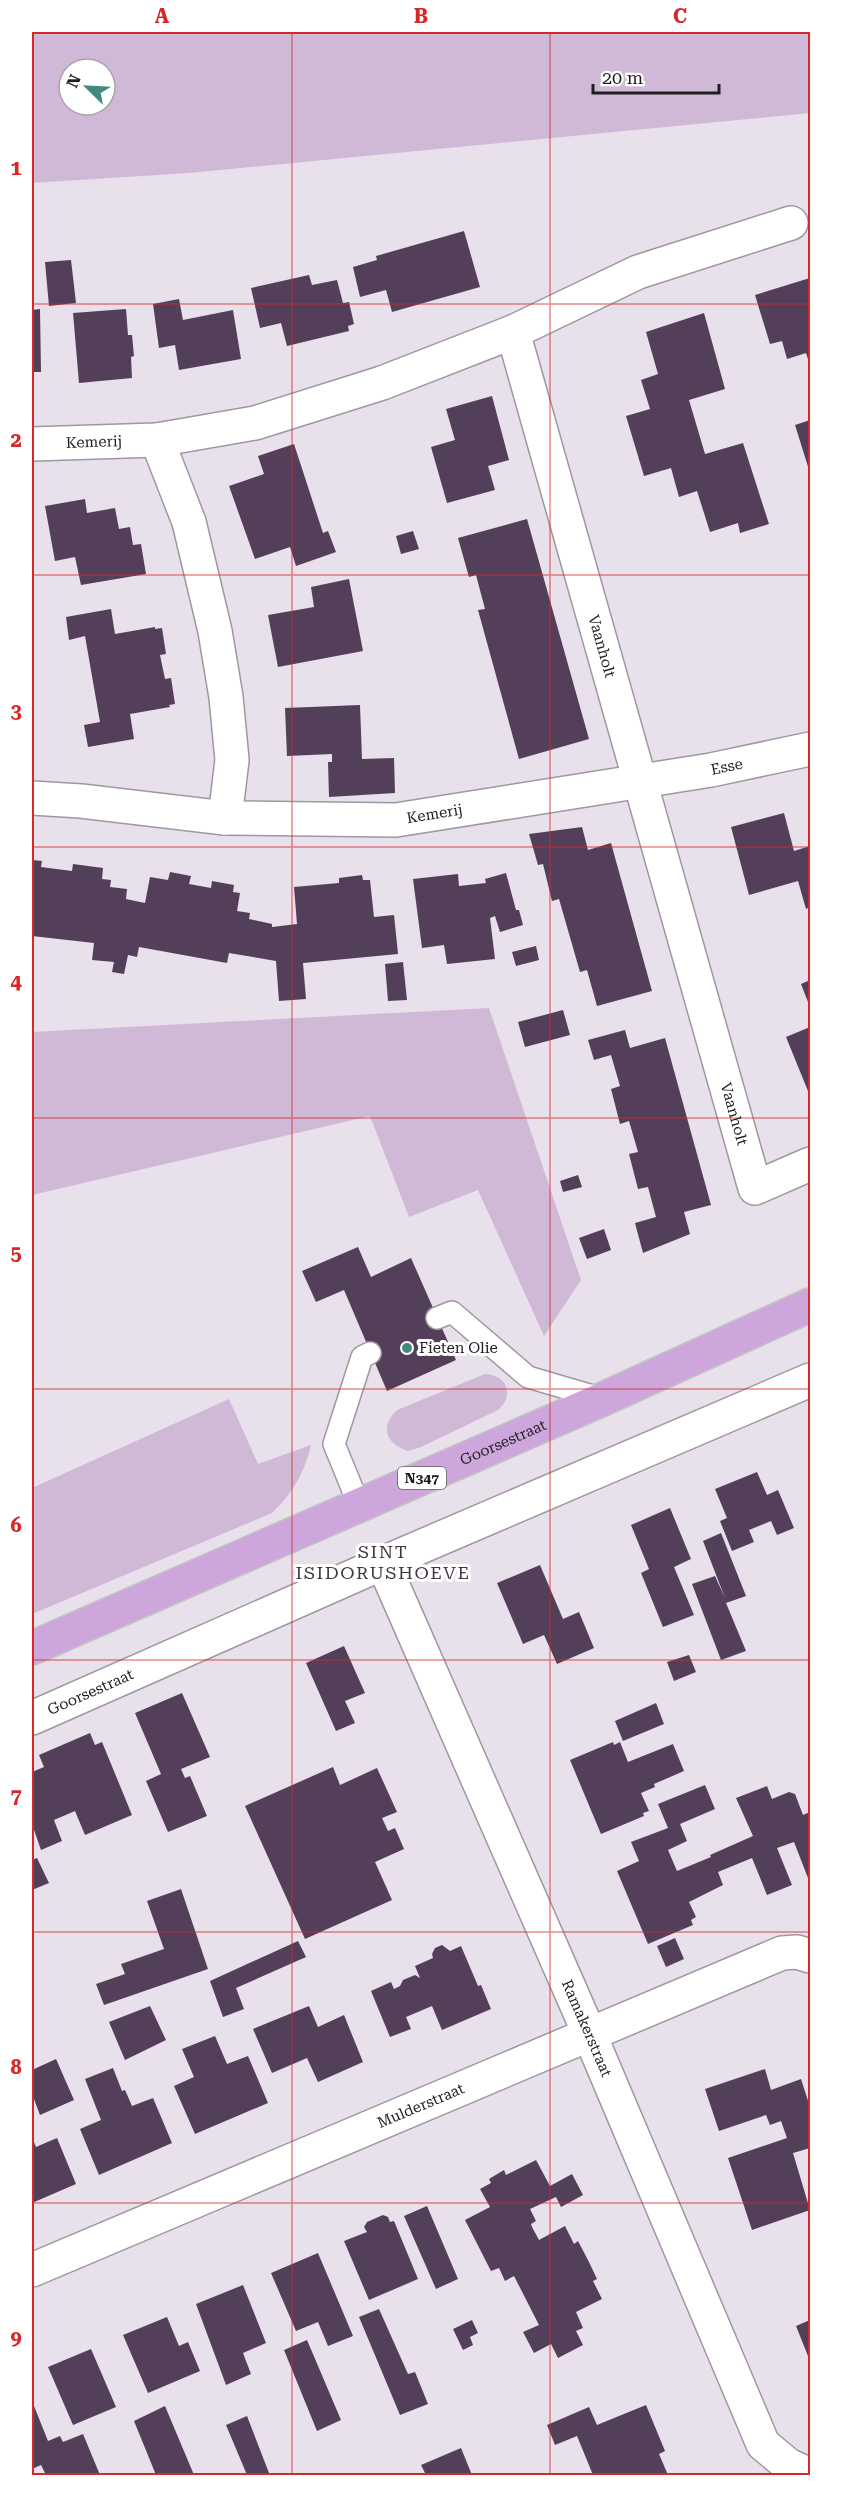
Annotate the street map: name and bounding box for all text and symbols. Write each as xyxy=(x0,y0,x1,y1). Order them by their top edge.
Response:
text: A xyxy=(155,4,170,28)
text: B xyxy=(414,4,428,28)
text: C xyxy=(673,4,687,28)
north arrow xyxy=(57,57,117,117)
scale bar xyxy=(593,57,719,95)
text: 20 m xyxy=(602,67,643,88)
text: N xyxy=(63,72,85,91)
text: 1 xyxy=(10,156,22,180)
text: 2 xyxy=(10,428,22,452)
street label: Kemerij xyxy=(66,432,122,452)
street label: Vaanholt xyxy=(584,613,619,680)
text: 3 xyxy=(10,699,22,723)
street label: Esse xyxy=(709,755,744,779)
street label: Kemerij xyxy=(405,801,464,827)
text: 4 xyxy=(10,970,22,994)
street label: Vaanholt xyxy=(717,1081,752,1148)
text: 5 xyxy=(10,1241,22,1265)
place label: Fieten Olie xyxy=(419,1339,498,1357)
marker: Fieten Olie xyxy=(400,1341,414,1355)
street label: Goorsestraat xyxy=(457,1416,549,1469)
road number: N347 xyxy=(398,1467,446,1489)
text: 6 xyxy=(10,1513,22,1537)
district label: SINT ISIDORUSHOEVE xyxy=(296,1541,470,1583)
street label: Goorsestraat xyxy=(45,1665,137,1719)
text: 7 xyxy=(10,1784,22,1808)
street label: Ramakerstraat xyxy=(558,1977,616,2080)
text: 8 xyxy=(10,2055,22,2079)
street label: Mulderstraat xyxy=(375,2079,467,2132)
text: 9 xyxy=(10,2326,22,2350)

